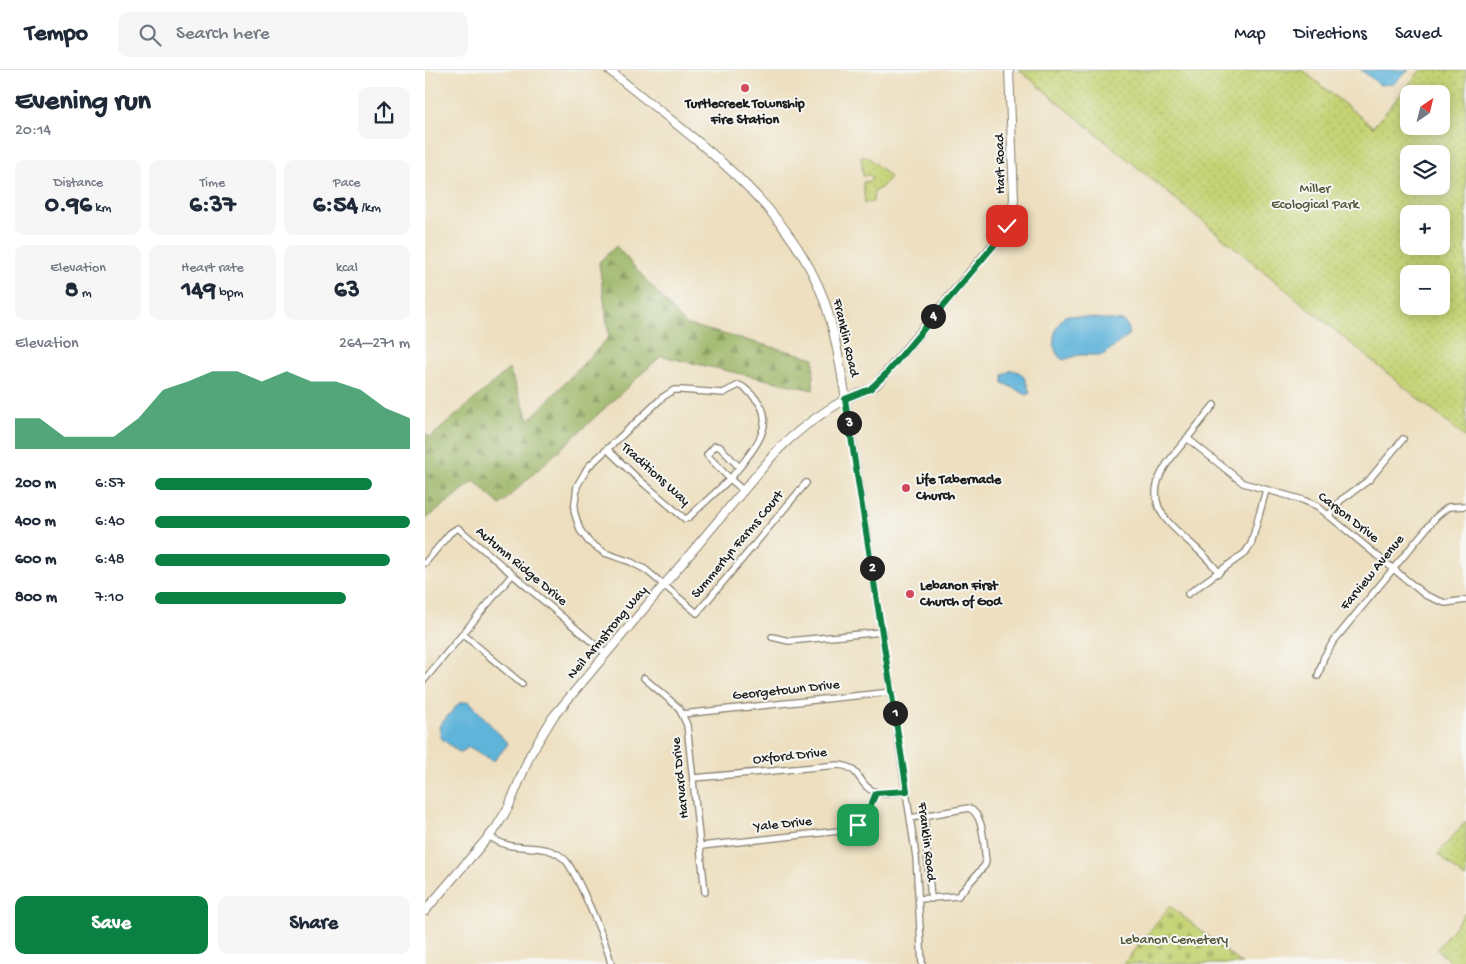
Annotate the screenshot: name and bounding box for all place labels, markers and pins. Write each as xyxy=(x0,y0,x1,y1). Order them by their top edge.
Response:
marker: Turtlecreek Township Fire Station xyxy=(739,82,751,94)
place label: Turtlecreek Township Fire Station xyxy=(684,96,805,129)
pin xyxy=(986,205,1028,247)
pin: 4 xyxy=(921,304,945,328)
pin: 3 xyxy=(837,410,861,436)
place label: Life Tabernacle Church xyxy=(915,472,1002,505)
marker: Life Tabernacle Church xyxy=(900,482,912,494)
pin: 2 xyxy=(859,556,885,580)
place label: Lebanon First Church of God xyxy=(919,578,1003,611)
marker: Lebanon First Church of God xyxy=(904,588,916,600)
pin: 1 xyxy=(883,700,907,726)
pin xyxy=(837,804,879,846)

